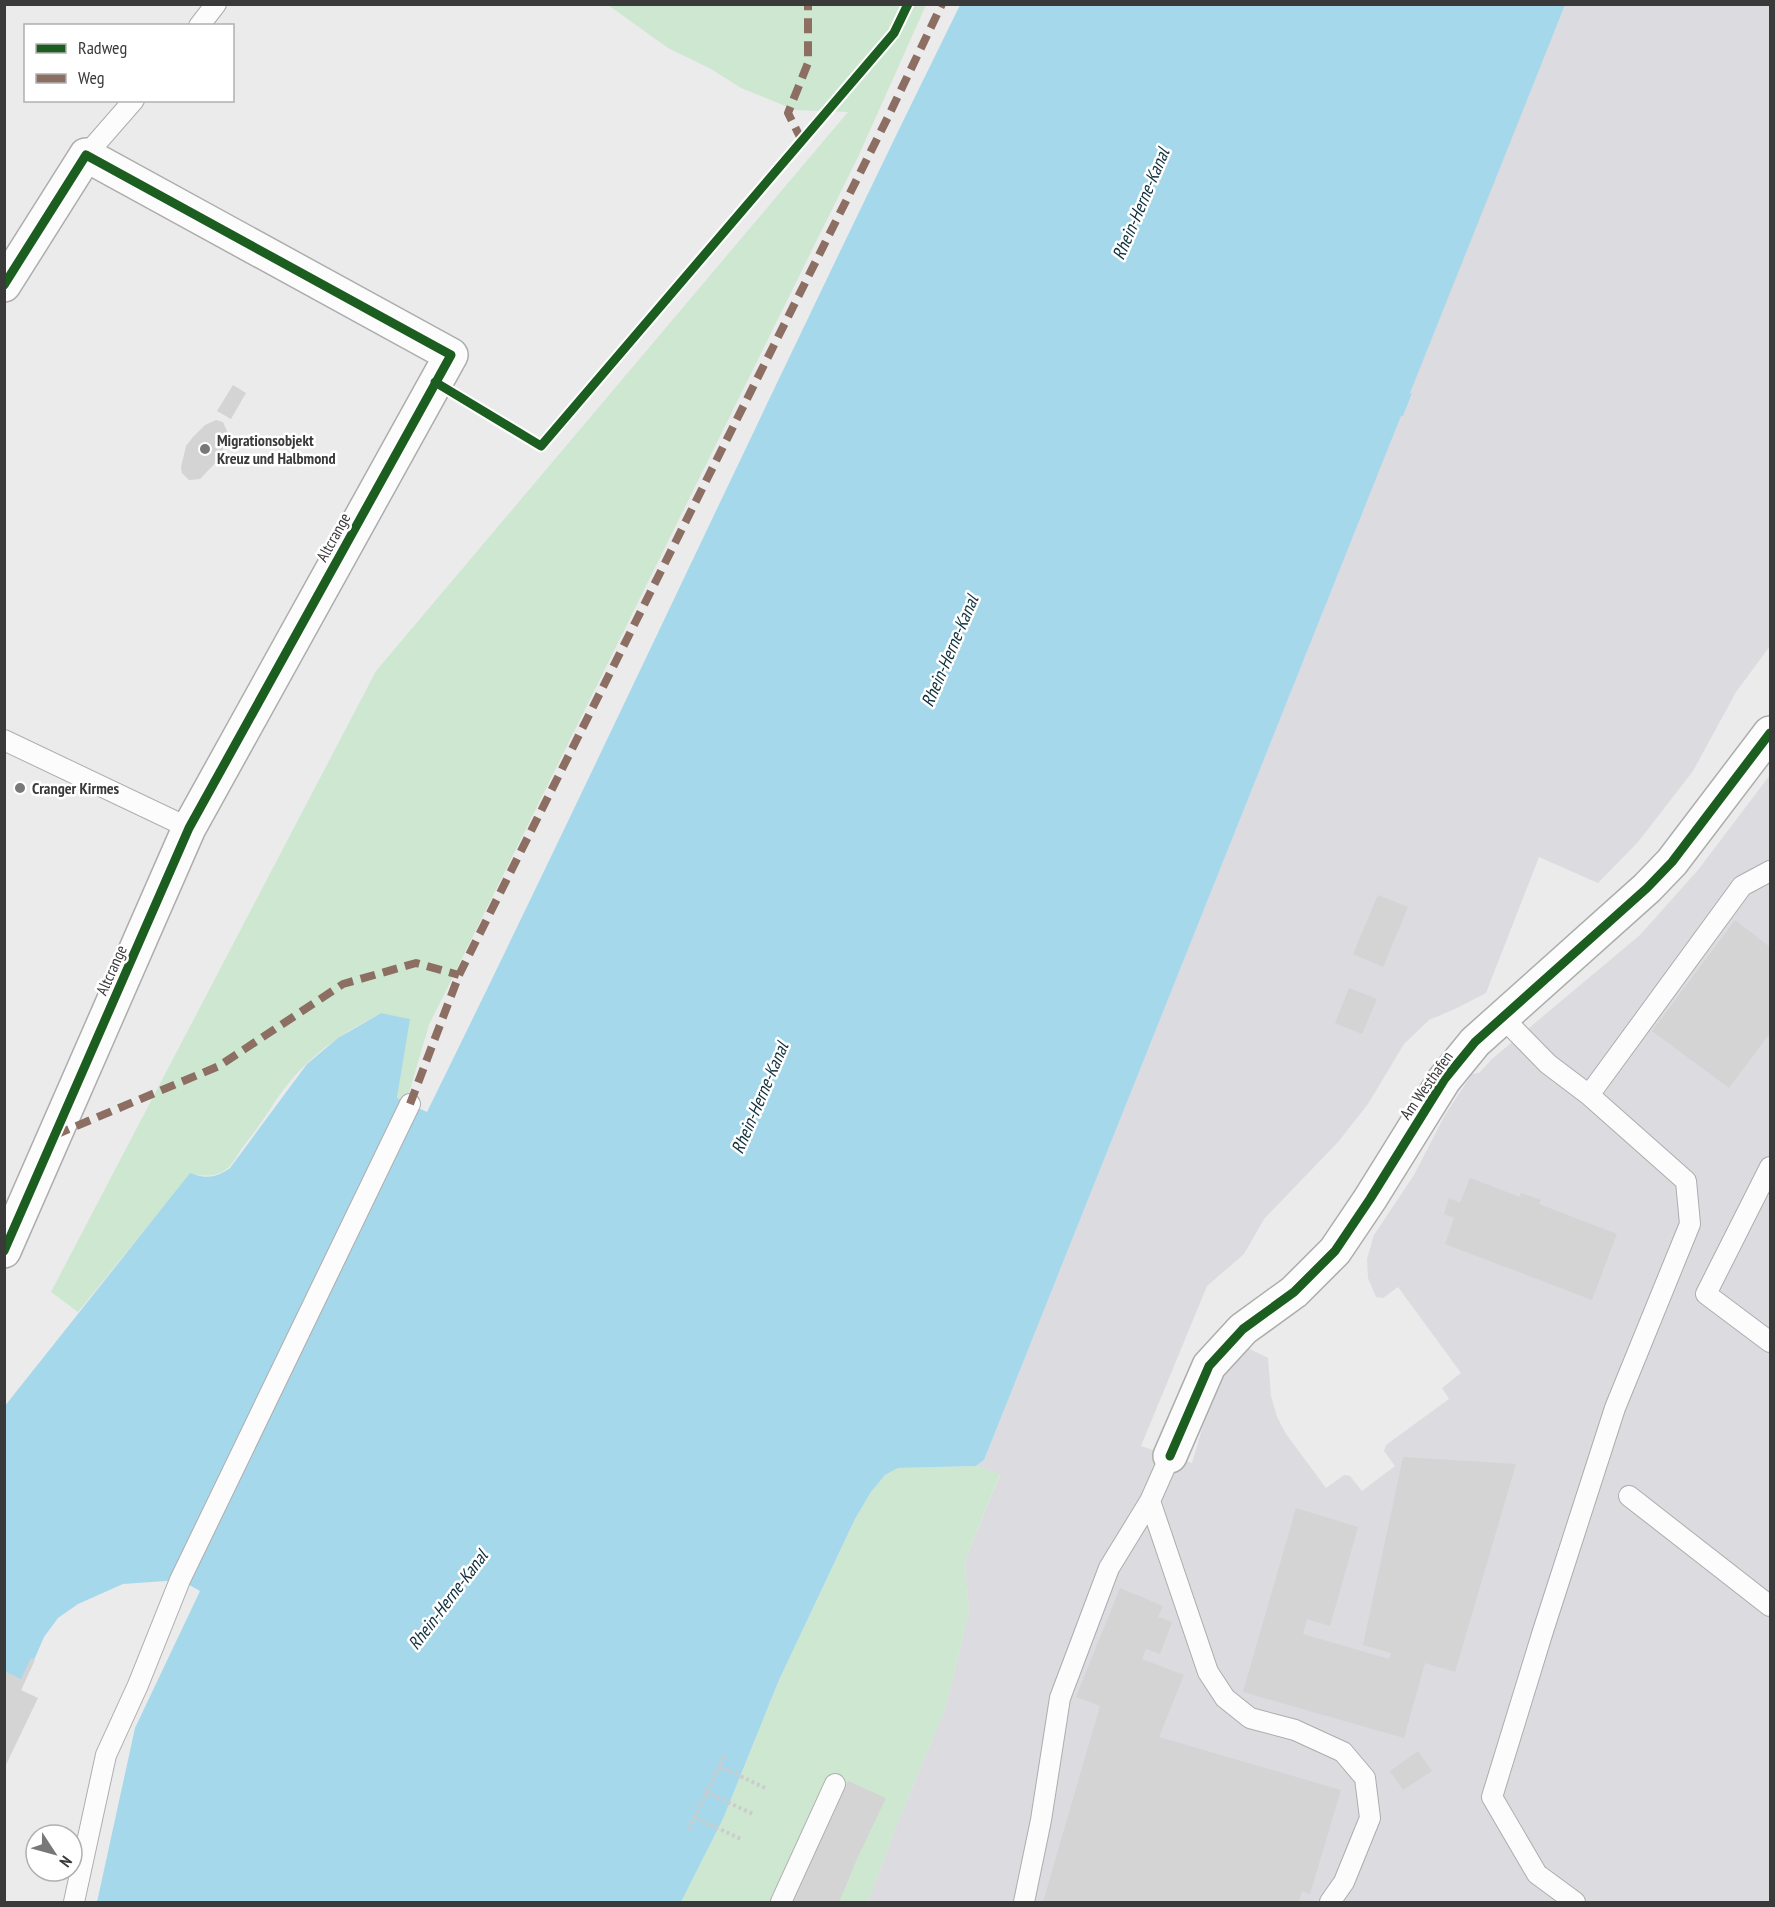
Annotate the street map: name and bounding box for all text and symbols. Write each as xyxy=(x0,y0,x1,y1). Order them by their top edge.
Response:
legend xyxy=(24,24,234,102)
text: Radweg xyxy=(78,36,127,59)
text: Weg xyxy=(78,66,105,89)
water label: Rhein-Herne-Kanal xyxy=(1107,143,1175,263)
place label: Migrationsobjekt Kreuz und Halbmond xyxy=(217,430,336,468)
marker: Migrationsobjekt Kreuz und Halbmond xyxy=(198,442,212,456)
street label: Altcrange xyxy=(312,509,354,565)
water label: Rhein-Herne-Kanal xyxy=(916,590,984,710)
place label: Cranger Kirmes xyxy=(32,778,120,798)
marker: Cranger Kirmes xyxy=(13,781,27,795)
street label: Altcrange xyxy=(91,942,131,998)
water label: Rhein-Herne-Kanal xyxy=(726,1037,794,1157)
street label: Am Westhafen xyxy=(1395,1047,1457,1123)
water label: Rhein-Herne-Kanal xyxy=(403,1544,494,1654)
north arrow xyxy=(24,1823,84,1883)
text: N xyxy=(56,1852,77,1871)

